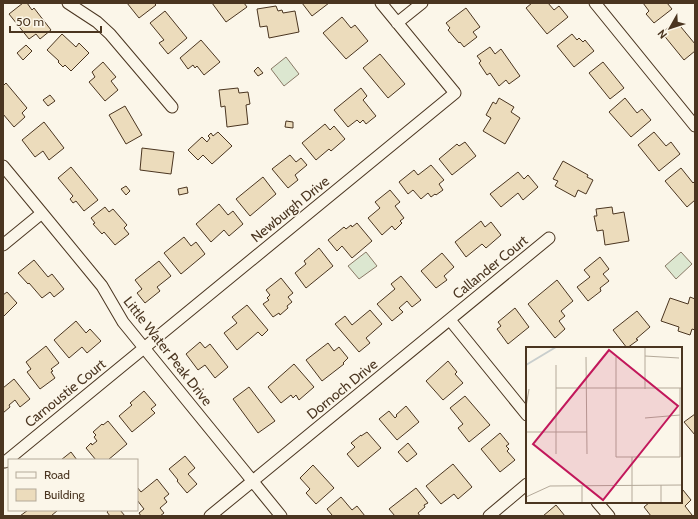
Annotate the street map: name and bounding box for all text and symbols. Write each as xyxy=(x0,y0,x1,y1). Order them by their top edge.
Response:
scale bar xyxy=(10,8,101,34)
north arrow xyxy=(650,8,690,48)
text: 50 m xyxy=(16,14,44,29)
text: N xyxy=(654,27,670,42)
street label: Newburgh Drive xyxy=(247,172,333,246)
street label: Callander Court xyxy=(449,231,531,303)
street label: Little Water Peak Drive xyxy=(120,293,216,409)
inset map xyxy=(526,347,682,503)
street label: Carnoustie Court xyxy=(21,355,109,431)
street label: Dornoch Drive xyxy=(303,355,381,423)
legend xyxy=(8,459,138,511)
text: Road xyxy=(44,467,70,482)
text: Building xyxy=(44,487,86,502)

